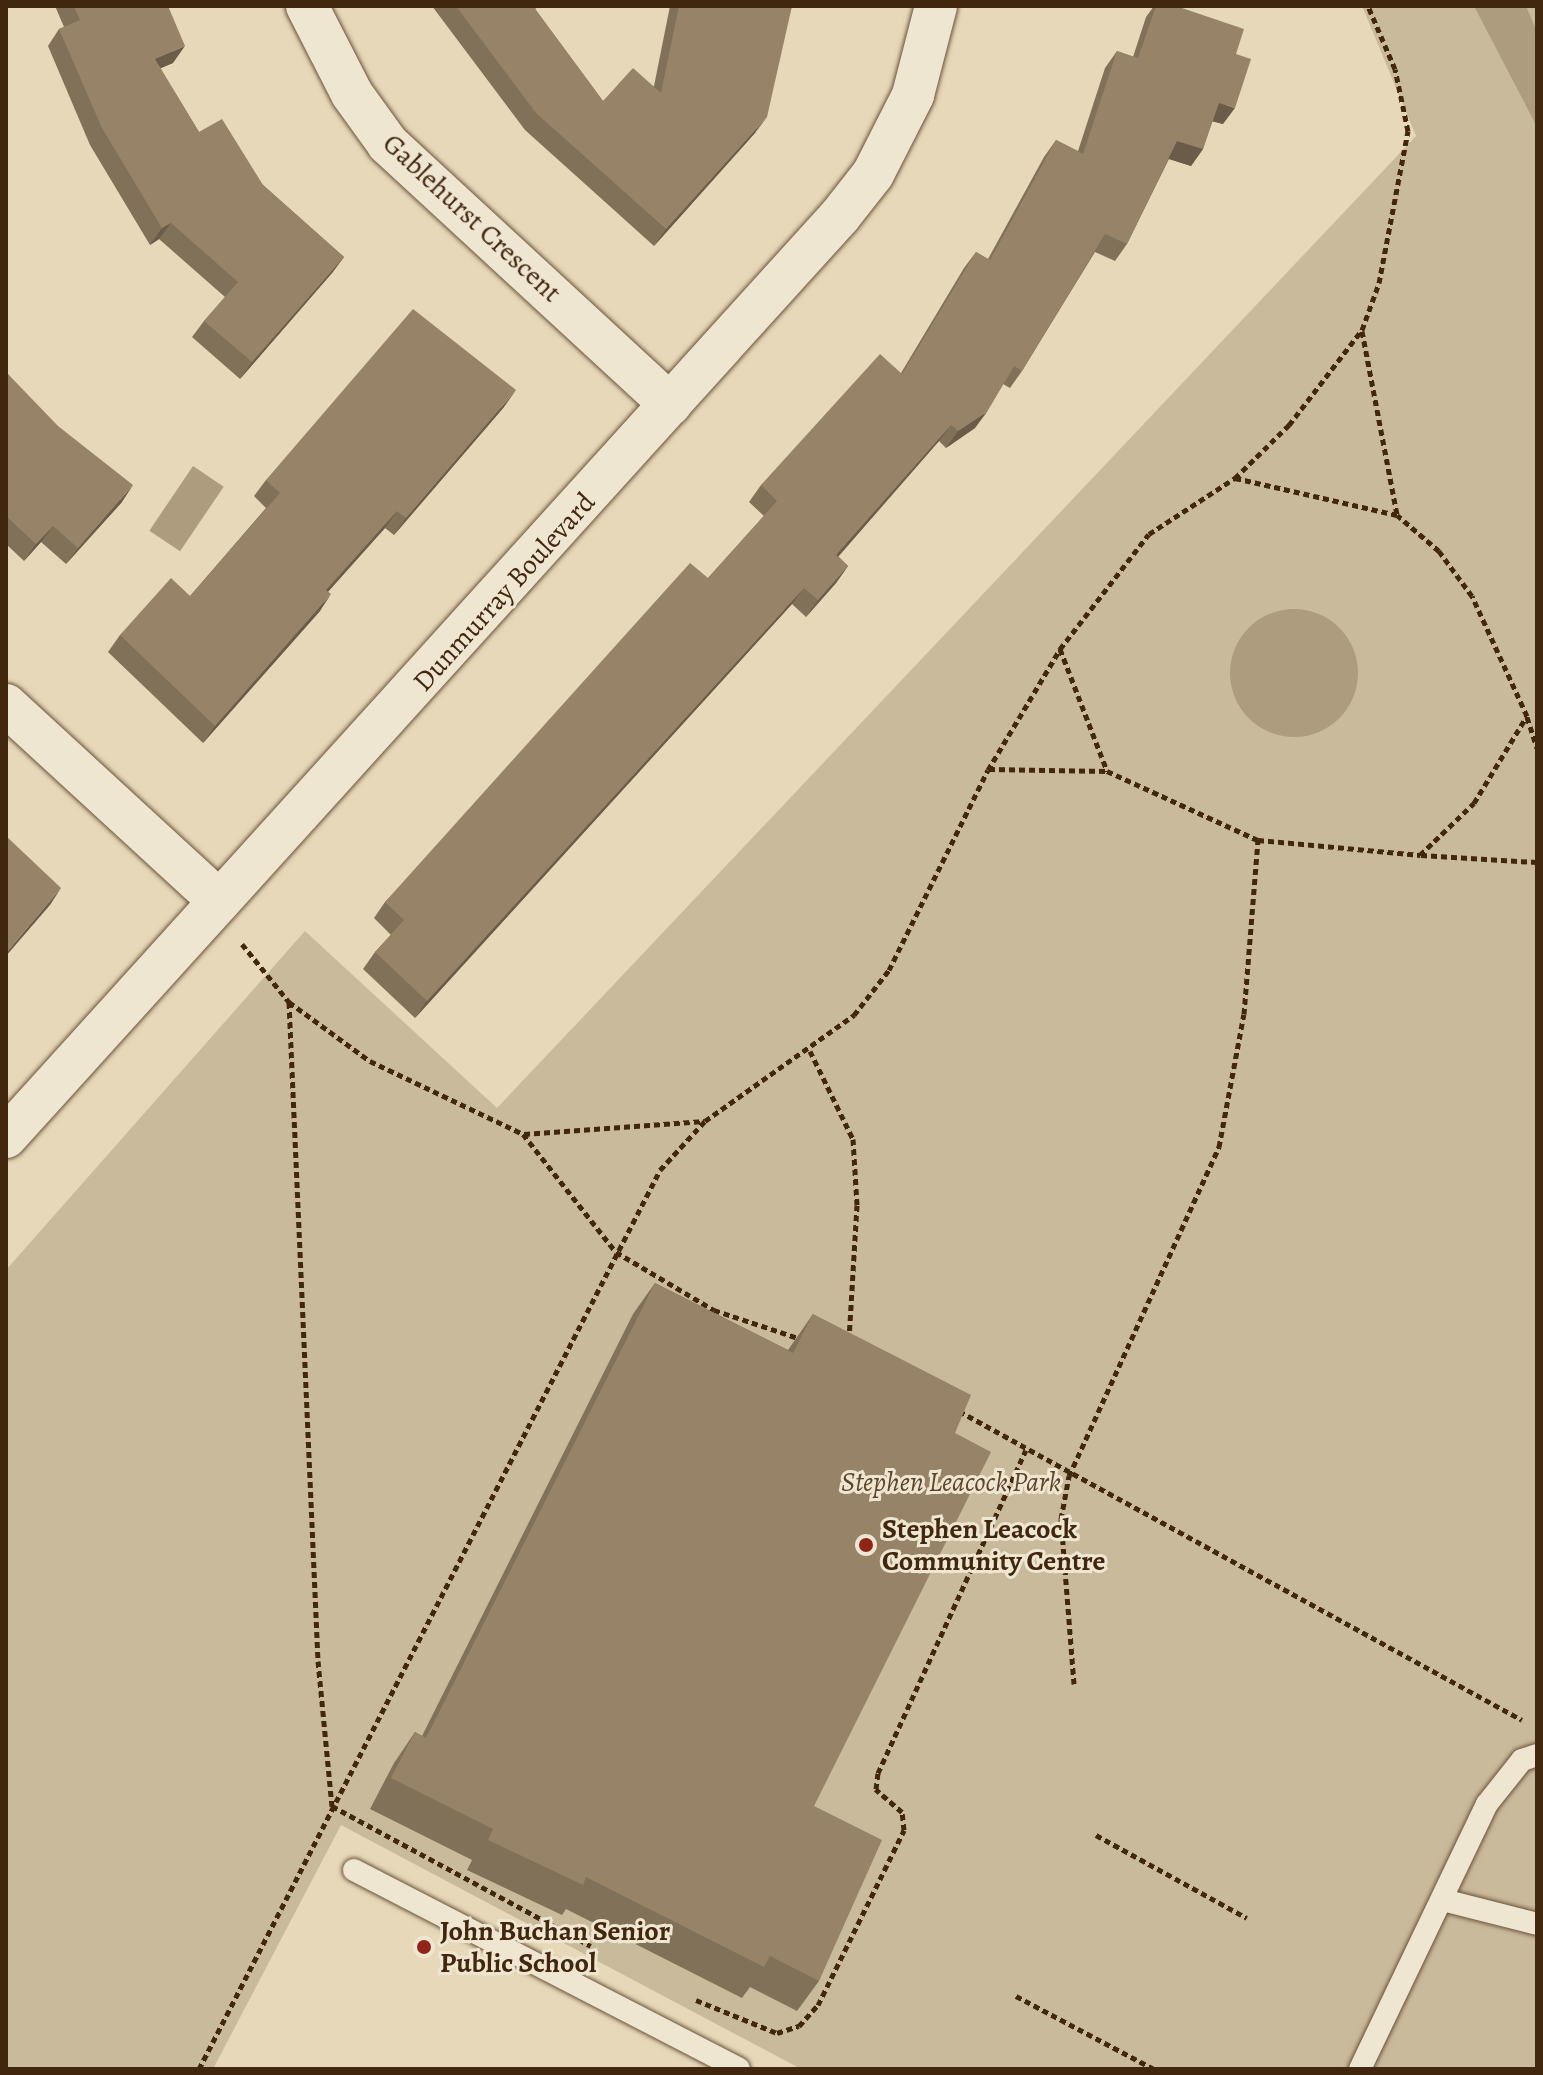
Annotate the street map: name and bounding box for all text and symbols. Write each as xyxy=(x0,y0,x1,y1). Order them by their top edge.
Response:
street label: Gablehurst Crescent xyxy=(376,127,568,309)
street label: Dunmurray Boulevard xyxy=(406,486,602,698)
park label: Stephen Leacock Park xyxy=(841,1465,1061,1499)
place label: Stephen Leacock Community Centre xyxy=(882,1512,1105,1578)
marker: Stephen Leacock Community Centre xyxy=(857,1536,875,1554)
place label: John Buchan Senior Public School xyxy=(440,1914,670,1980)
marker: John Buchan Senior Public School xyxy=(415,1938,433,1956)

